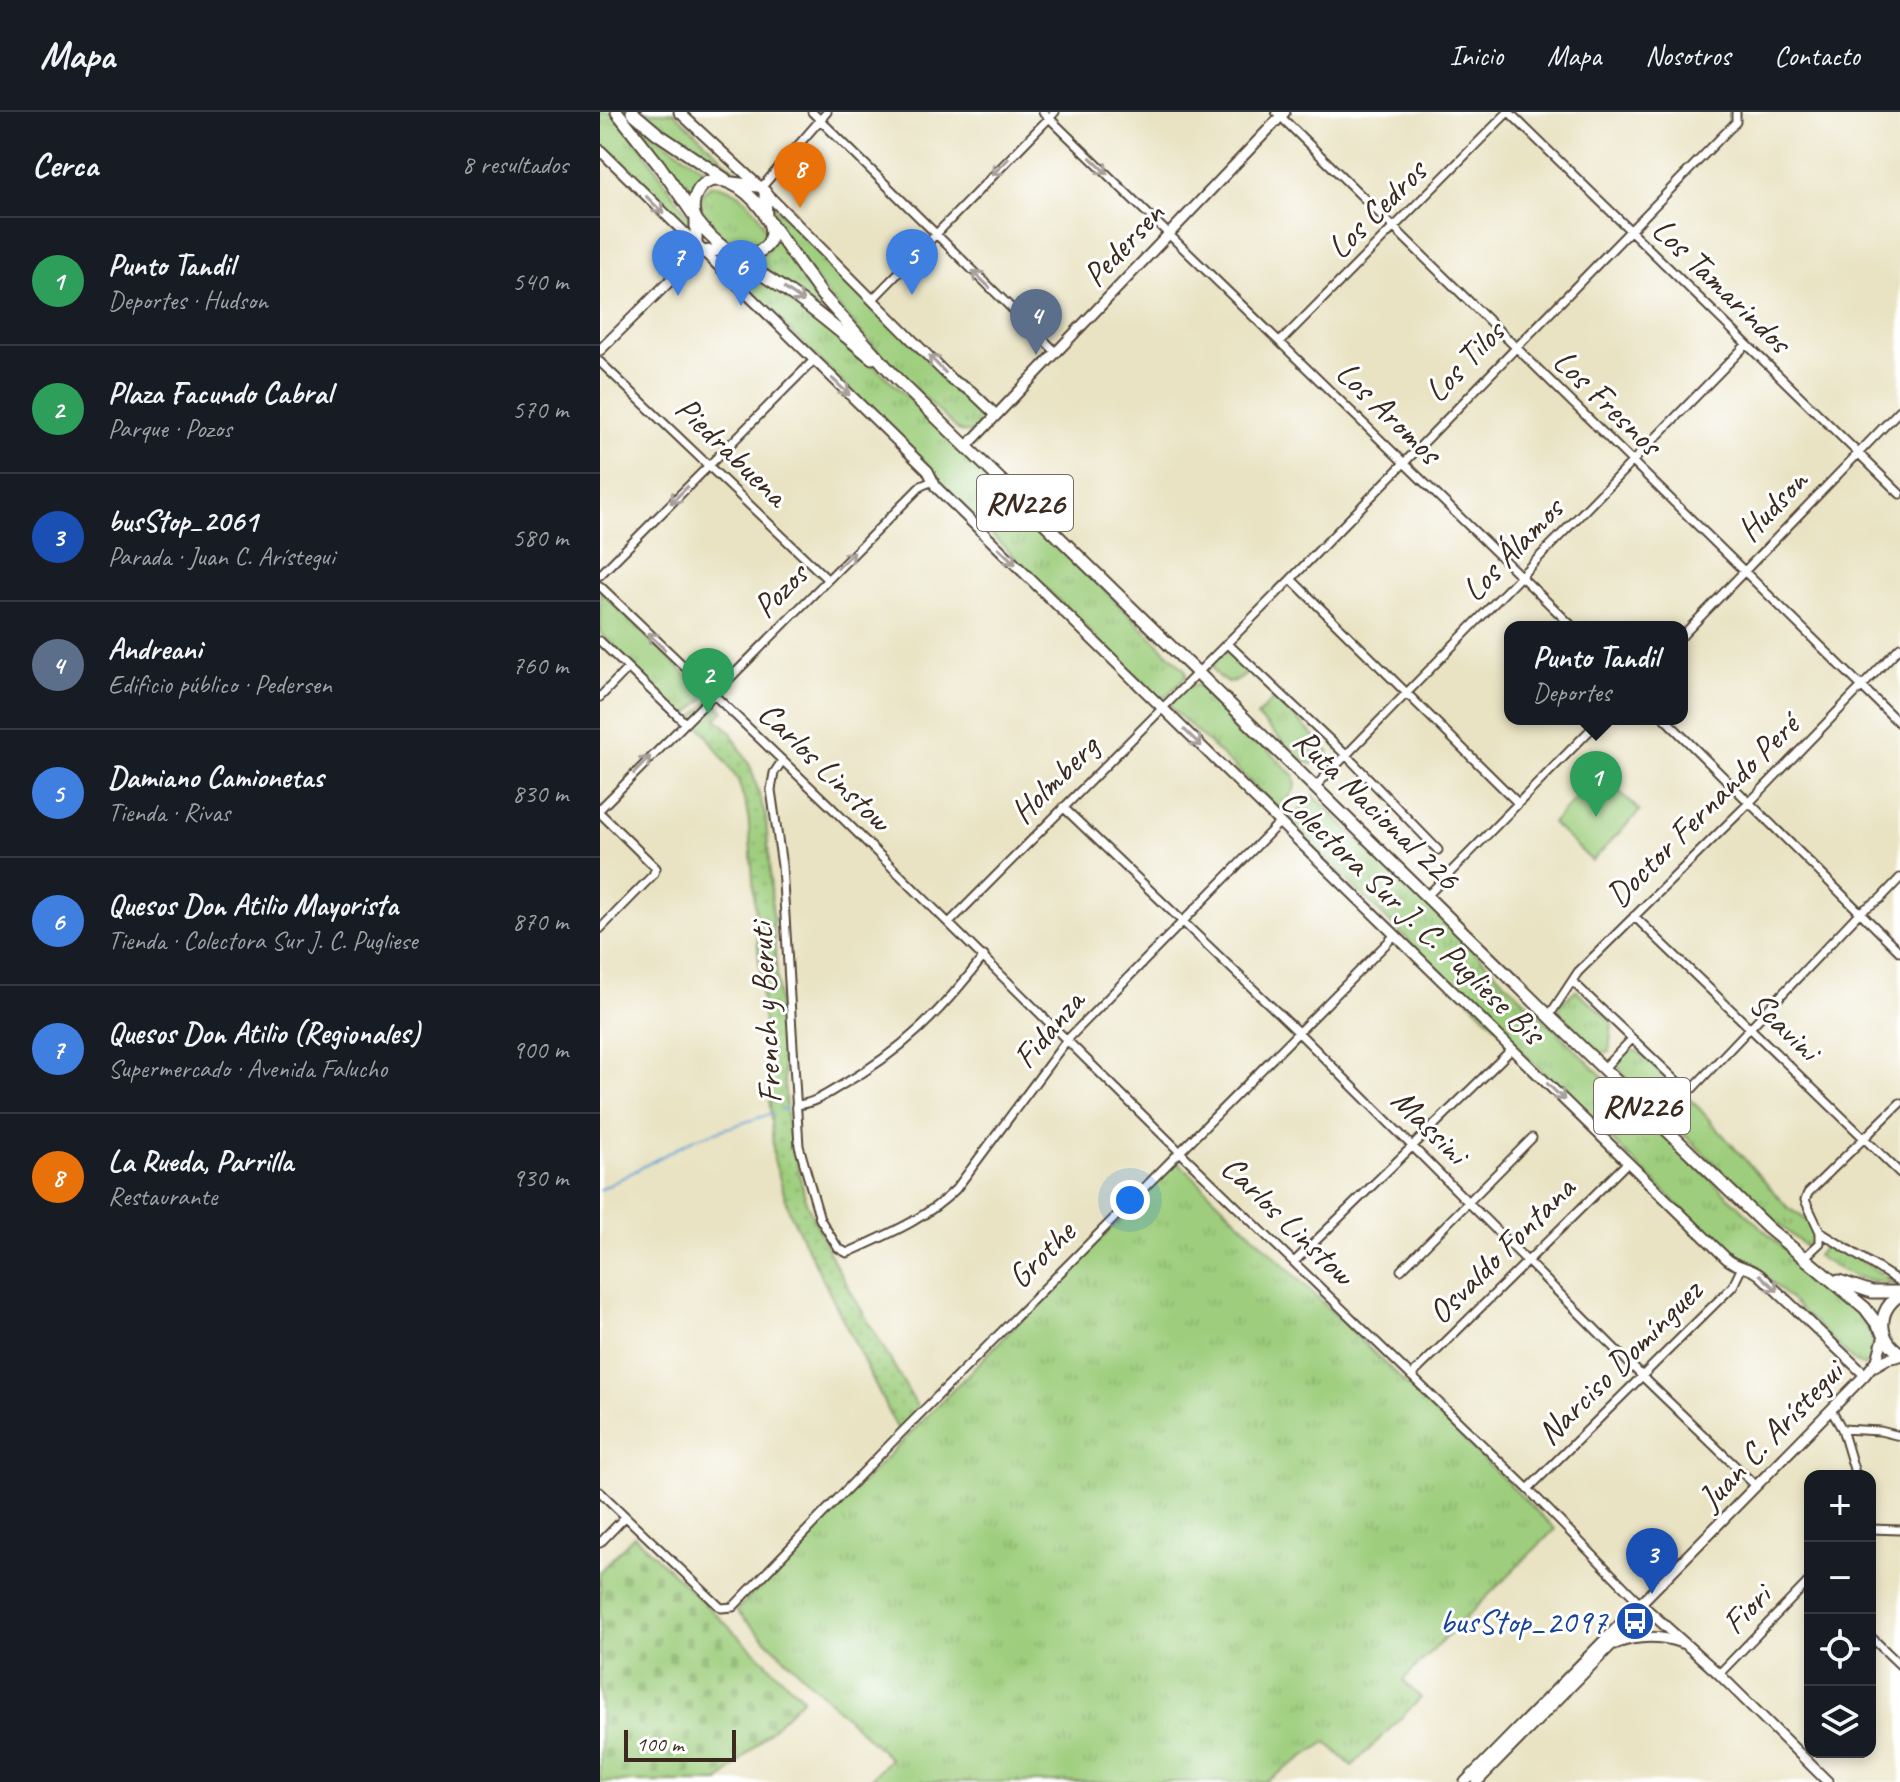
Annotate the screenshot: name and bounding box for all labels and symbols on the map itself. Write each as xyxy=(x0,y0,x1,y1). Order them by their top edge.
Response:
pin: 8 xyxy=(774,142,826,208)
street label: Los Cedros xyxy=(1317,148,1437,268)
one-way arrow xyxy=(1089,156,1109,175)
one-way arrow xyxy=(991,157,1010,177)
street label: Pedersen xyxy=(1073,191,1174,296)
one-way arrow xyxy=(645,195,664,214)
street label: Los Tamarindos xyxy=(1643,208,1803,364)
pin: 5 xyxy=(886,229,938,295)
pin: 7 xyxy=(652,230,704,296)
pin: 6 xyxy=(715,240,767,306)
one-way arrow xyxy=(971,270,991,289)
one-way arrow xyxy=(782,287,804,303)
pin: 4 xyxy=(1010,289,1062,355)
street label: Los Tilos xyxy=(1415,309,1516,411)
street label: Los Fresnos xyxy=(1544,340,1673,466)
street label: Los Aromos xyxy=(1327,351,1453,475)
one-way arrow xyxy=(928,354,947,374)
one-way arrow xyxy=(831,377,850,396)
street label: Piedrabuena xyxy=(666,387,800,517)
street label: Hudson xyxy=(1727,459,1818,550)
road number: RN226 xyxy=(977,475,1073,531)
one-way arrow xyxy=(670,485,689,504)
street label: Los Álamos xyxy=(1452,485,1574,610)
one-way arrow xyxy=(997,547,1017,566)
one-way arrow xyxy=(836,551,856,570)
street label: Pozos xyxy=(743,552,818,627)
one-way arrow xyxy=(646,631,666,650)
pin: 2 xyxy=(682,648,734,714)
street label: Carlos Linstow xyxy=(749,692,902,842)
street label: Doctor Fernando Peré xyxy=(1596,701,1811,916)
street label: Ruta Nacional 226 xyxy=(1285,719,1471,901)
street label: Holmberg xyxy=(1001,724,1109,832)
one-way arrow xyxy=(1183,728,1202,747)
pin: 1 xyxy=(1570,751,1622,817)
one-way arrow xyxy=(632,756,651,775)
street label: Colectora Sur J. C. Pugliese Bis xyxy=(1272,779,1556,1055)
street label: French y Beruti xyxy=(739,917,791,1105)
street label: Fidanza xyxy=(1003,979,1095,1077)
street label: Scavini xyxy=(1741,982,1833,1073)
road number: RN226 xyxy=(1594,1078,1690,1134)
street label: Massini xyxy=(1383,1079,1480,1176)
one-way arrow xyxy=(1546,1083,1566,1102)
street label: Carlos Linstow xyxy=(1212,1146,1365,1296)
street label: Osvaldo Fontana xyxy=(1418,1166,1585,1333)
your location xyxy=(1110,1180,1150,1220)
street label: Grothe xyxy=(998,1210,1085,1297)
street label: Narciso Domínguez xyxy=(1527,1269,1712,1454)
one-way arrow xyxy=(1758,1273,1778,1292)
street label: Juan C. Arístegui xyxy=(1687,1348,1855,1520)
pin: 3 xyxy=(1626,1528,1678,1594)
street label: Fiori xyxy=(1712,1572,1783,1643)
place label: busStop_2097 xyxy=(1439,1600,1609,1643)
bus stop icon: busStop_2097 xyxy=(1614,1600,1656,1642)
scale bar xyxy=(624,1726,736,1762)

